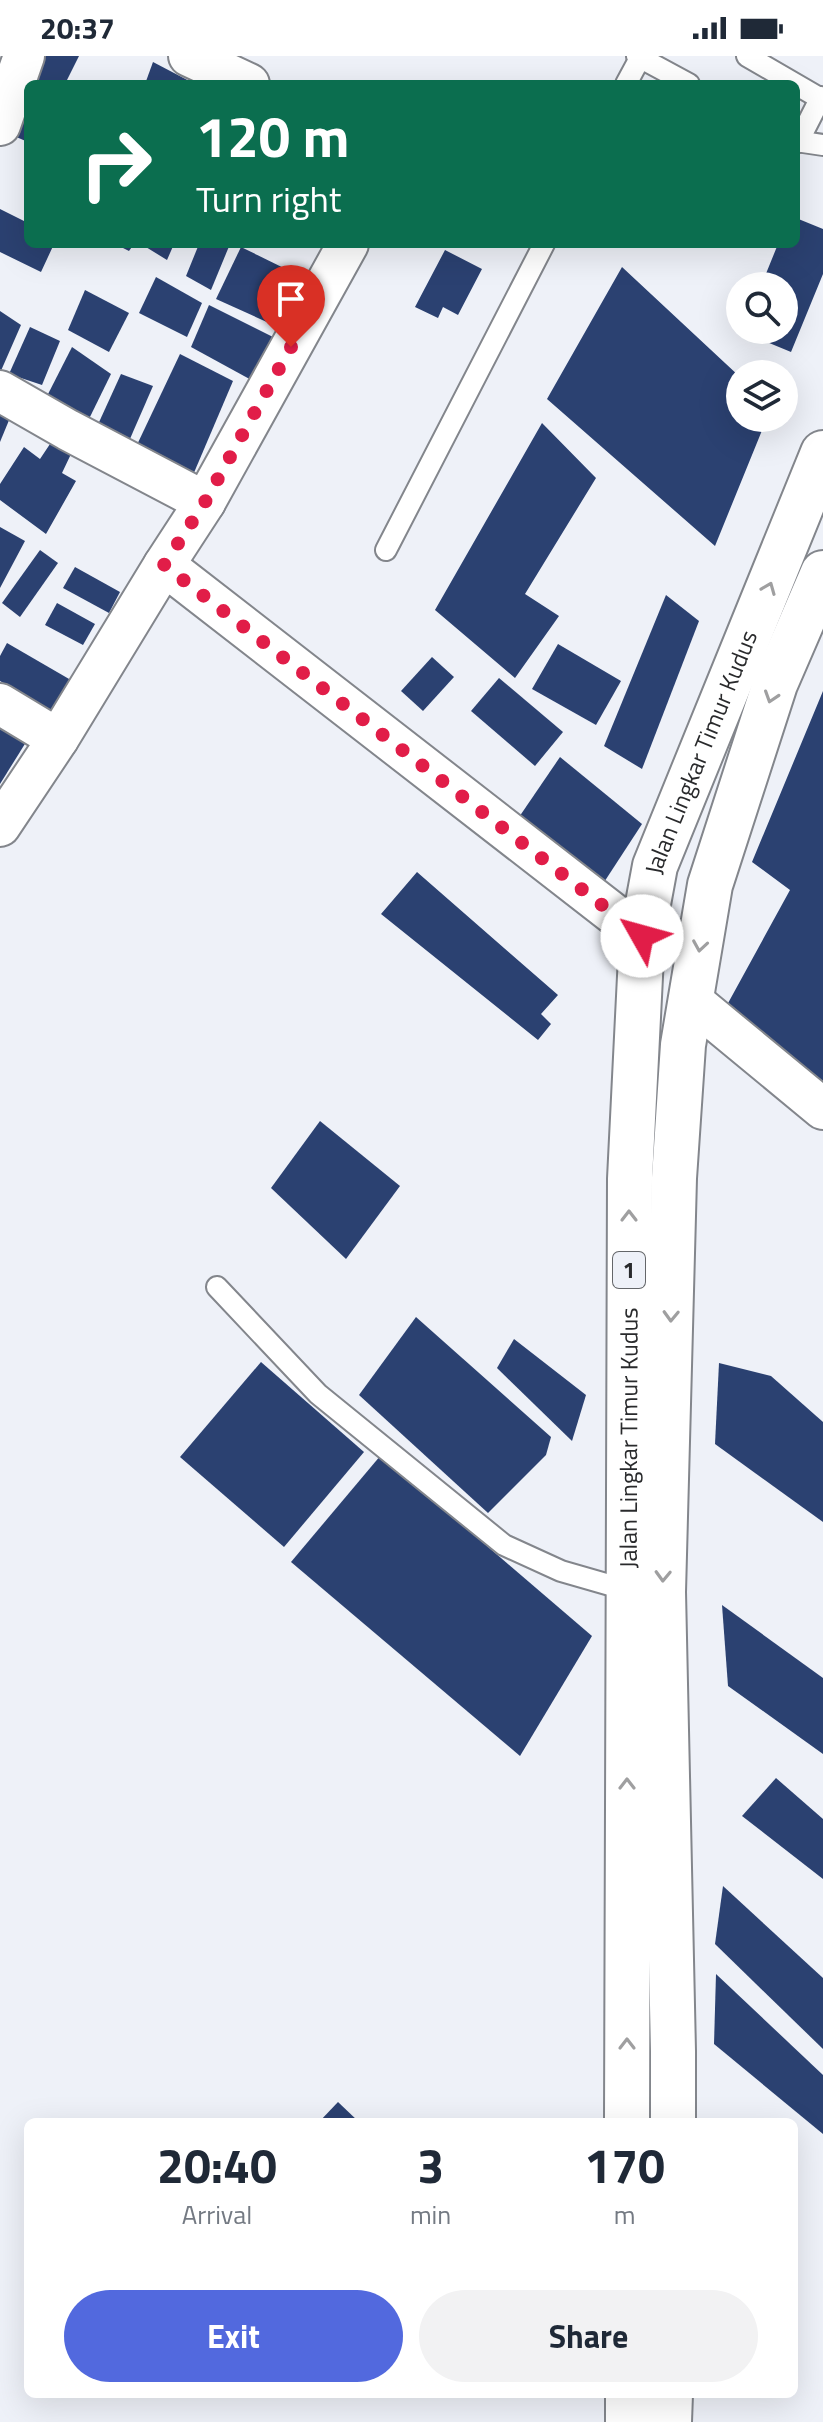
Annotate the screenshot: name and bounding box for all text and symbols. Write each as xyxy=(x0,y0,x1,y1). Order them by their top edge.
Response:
text: 20:37 xyxy=(40,5,115,51)
text: 120 m xyxy=(196,94,349,179)
icon: right xyxy=(64,112,168,216)
text: Turn right xyxy=(196,171,341,226)
pin xyxy=(257,265,325,347)
map controls xyxy=(726,272,798,432)
button: search xyxy=(726,272,798,344)
icon: arrive xyxy=(269,277,313,321)
button: layers xyxy=(726,360,798,432)
one-way arrow xyxy=(759,582,776,596)
street label: Jalan Lingkar Timur Kudus xyxy=(635,625,766,877)
one-way arrow xyxy=(764,689,780,703)
position arrow xyxy=(600,894,684,978)
one-way arrow xyxy=(692,939,709,953)
one-way arrow xyxy=(620,1209,638,1222)
road number: 1 xyxy=(613,1252,645,1288)
street label: Jalan Lingkar Timur Kudus xyxy=(610,1308,647,1568)
one-way arrow xyxy=(662,1310,679,1323)
one-way arrow xyxy=(655,1570,672,1583)
one-way arrow xyxy=(618,1777,636,1790)
one-way arrow xyxy=(618,2037,636,2050)
text: 20:40 xyxy=(157,2129,277,2202)
text: 3 xyxy=(417,2129,444,2202)
text: 170 xyxy=(584,2129,665,2202)
text: Arrival xyxy=(182,2195,252,2234)
text: min xyxy=(410,2195,451,2234)
text: m xyxy=(614,2195,636,2234)
button: Exit xyxy=(64,2290,403,2382)
button: Share xyxy=(419,2290,758,2382)

